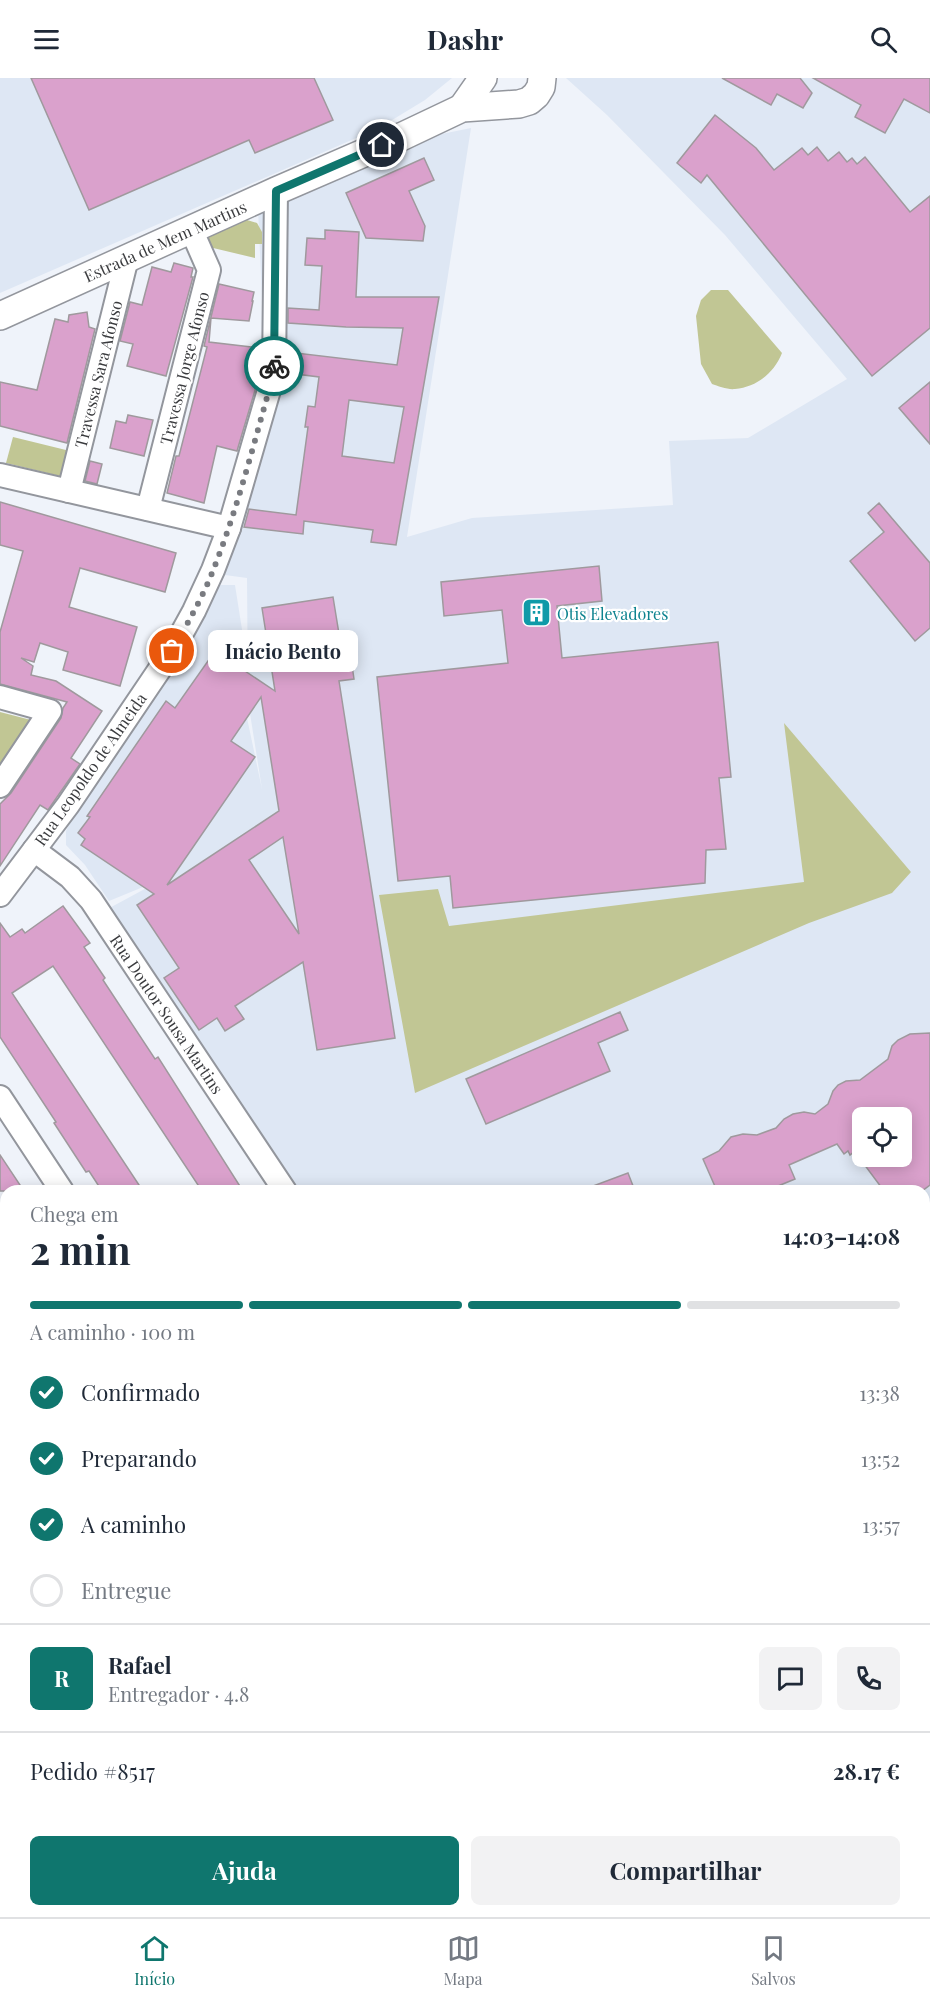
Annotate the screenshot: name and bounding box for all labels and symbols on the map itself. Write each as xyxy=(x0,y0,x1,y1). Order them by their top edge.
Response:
pin xyxy=(356,119,407,170)
street label: Estrada de Mem Martins xyxy=(80,196,250,286)
street label: Travessa Jorge Afonso xyxy=(155,289,213,447)
street label: Travessa Sara Afonso xyxy=(70,298,127,450)
courier xyxy=(244,336,304,396)
building icon: Otis Elevadores xyxy=(520,597,552,629)
place label: Otis Elevadores xyxy=(557,603,668,624)
pin xyxy=(146,625,197,676)
callout: Inácio Bento xyxy=(208,630,358,672)
street label: Rua Leopoldo de Almeida xyxy=(29,688,151,849)
street label: Rua Doutor Sousa Martins xyxy=(106,930,228,1098)

